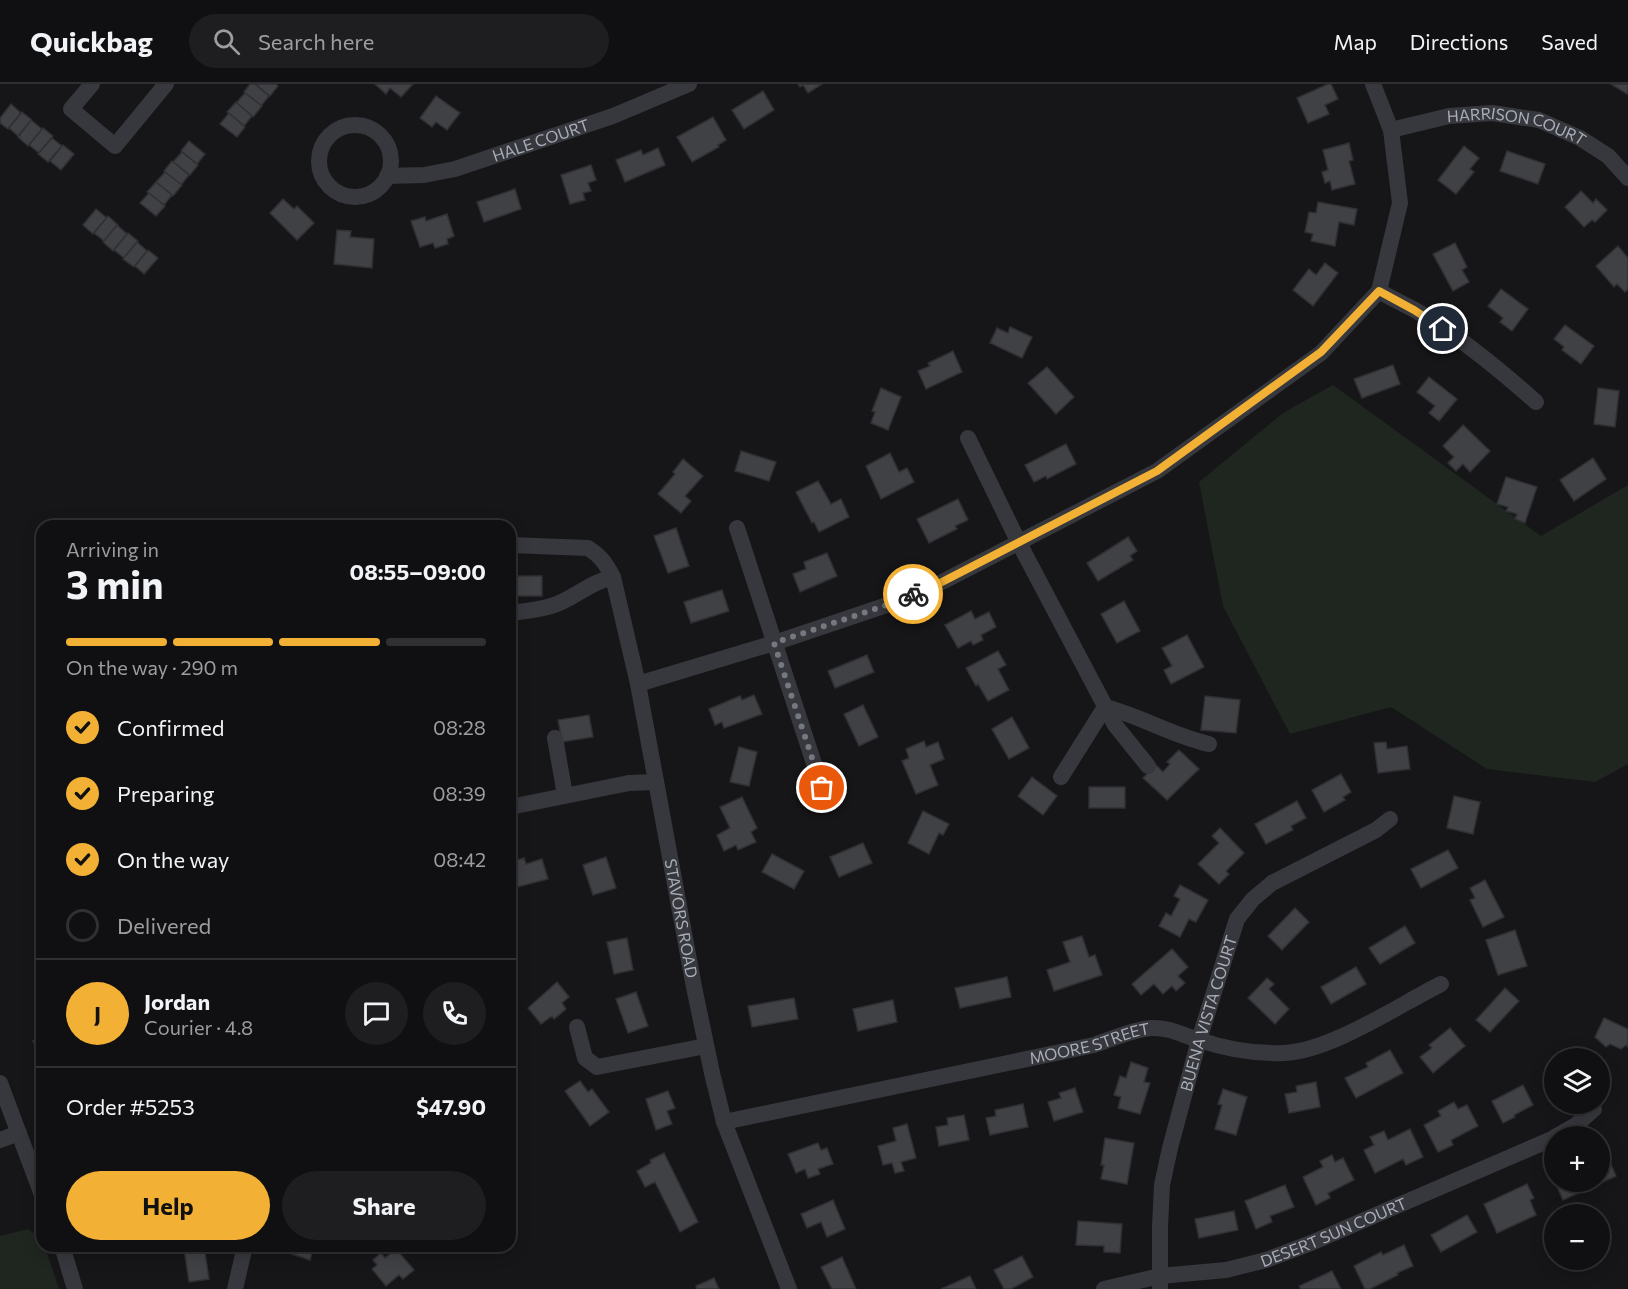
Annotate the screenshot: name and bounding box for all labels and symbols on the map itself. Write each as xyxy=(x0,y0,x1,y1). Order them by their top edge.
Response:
street label: HARRISON COURT xyxy=(1446,103,1590,149)
street label: HALE COURT xyxy=(490,115,592,165)
pin xyxy=(1417,303,1468,354)
courier xyxy=(883,564,943,624)
pin xyxy=(796,762,847,813)
street label: STAVORS ROAD xyxy=(661,857,702,979)
street label: BUENA VISTA COURT xyxy=(1176,933,1240,1093)
street label: MOORE STREET xyxy=(1027,1018,1151,1067)
street label: DESERT SUN COURT xyxy=(1258,1193,1409,1270)

